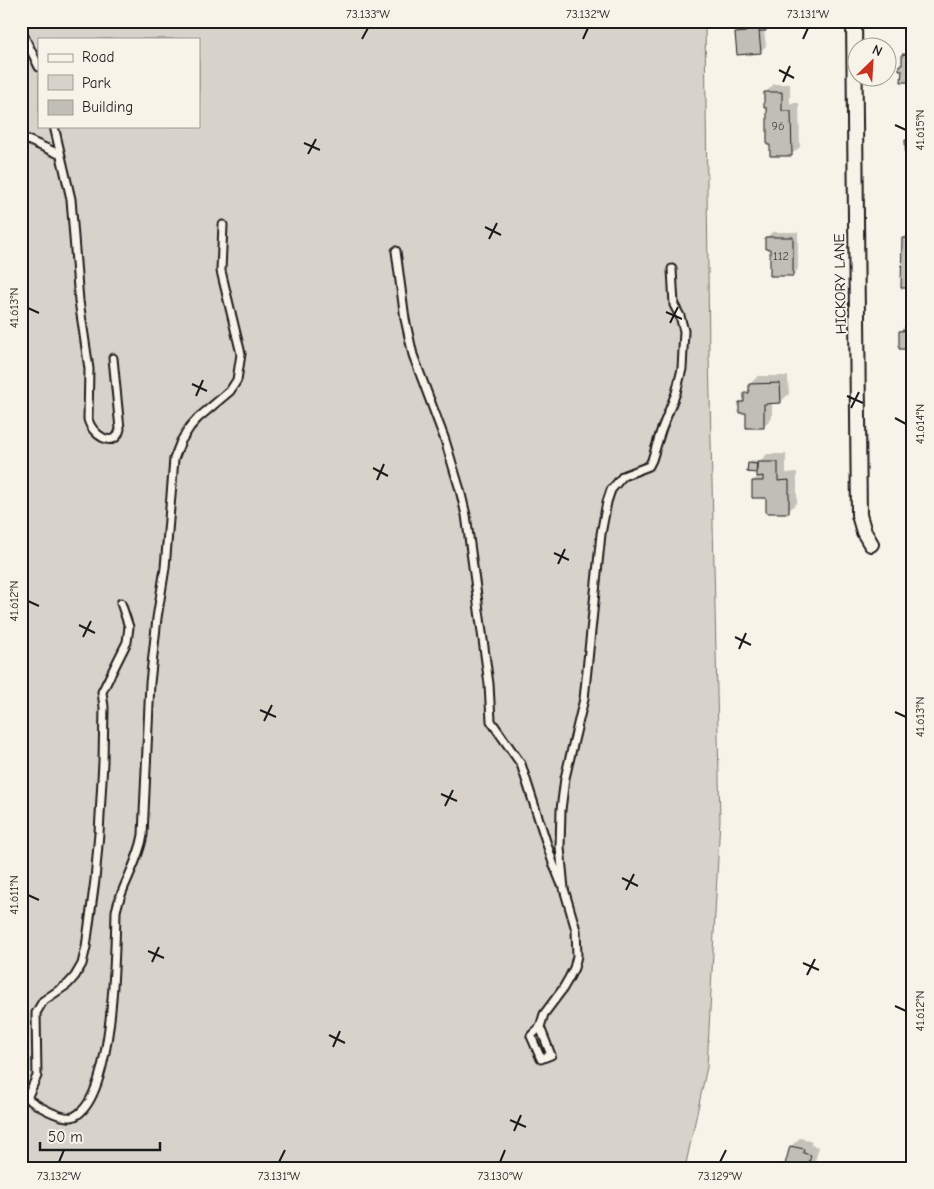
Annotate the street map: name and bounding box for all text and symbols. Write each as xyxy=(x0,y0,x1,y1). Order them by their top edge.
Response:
text: 73.133°W xyxy=(346,7,391,21)
text: 73.132°W xyxy=(566,7,611,21)
text: 73.131°W xyxy=(787,7,830,21)
legend xyxy=(38,38,200,128)
north arrow xyxy=(846,38,896,88)
text: N xyxy=(870,41,885,60)
text: Road xyxy=(82,48,114,66)
text: Park xyxy=(82,74,111,92)
text: Building xyxy=(82,98,133,116)
text: 41.615°N xyxy=(913,109,927,151)
house number: 96 xyxy=(772,119,784,133)
street label: HICKORY LANE xyxy=(830,233,850,335)
house number: 112 xyxy=(773,249,789,263)
text: 41.613°N xyxy=(7,288,21,328)
text: 41.614°N xyxy=(913,404,927,444)
text: 41.612°N xyxy=(7,581,21,621)
text: 41.613°N xyxy=(913,697,927,737)
text: 41.611°N xyxy=(7,875,21,915)
text: 41.612°N xyxy=(913,991,927,1031)
scale bar xyxy=(40,1119,160,1151)
text: 50 m xyxy=(48,1128,83,1146)
text: 73.132°W xyxy=(37,1169,82,1183)
text: 73.131°W xyxy=(258,1169,301,1183)
text: 73.130°W xyxy=(477,1169,523,1183)
text: 73.129°W xyxy=(698,1169,743,1183)

